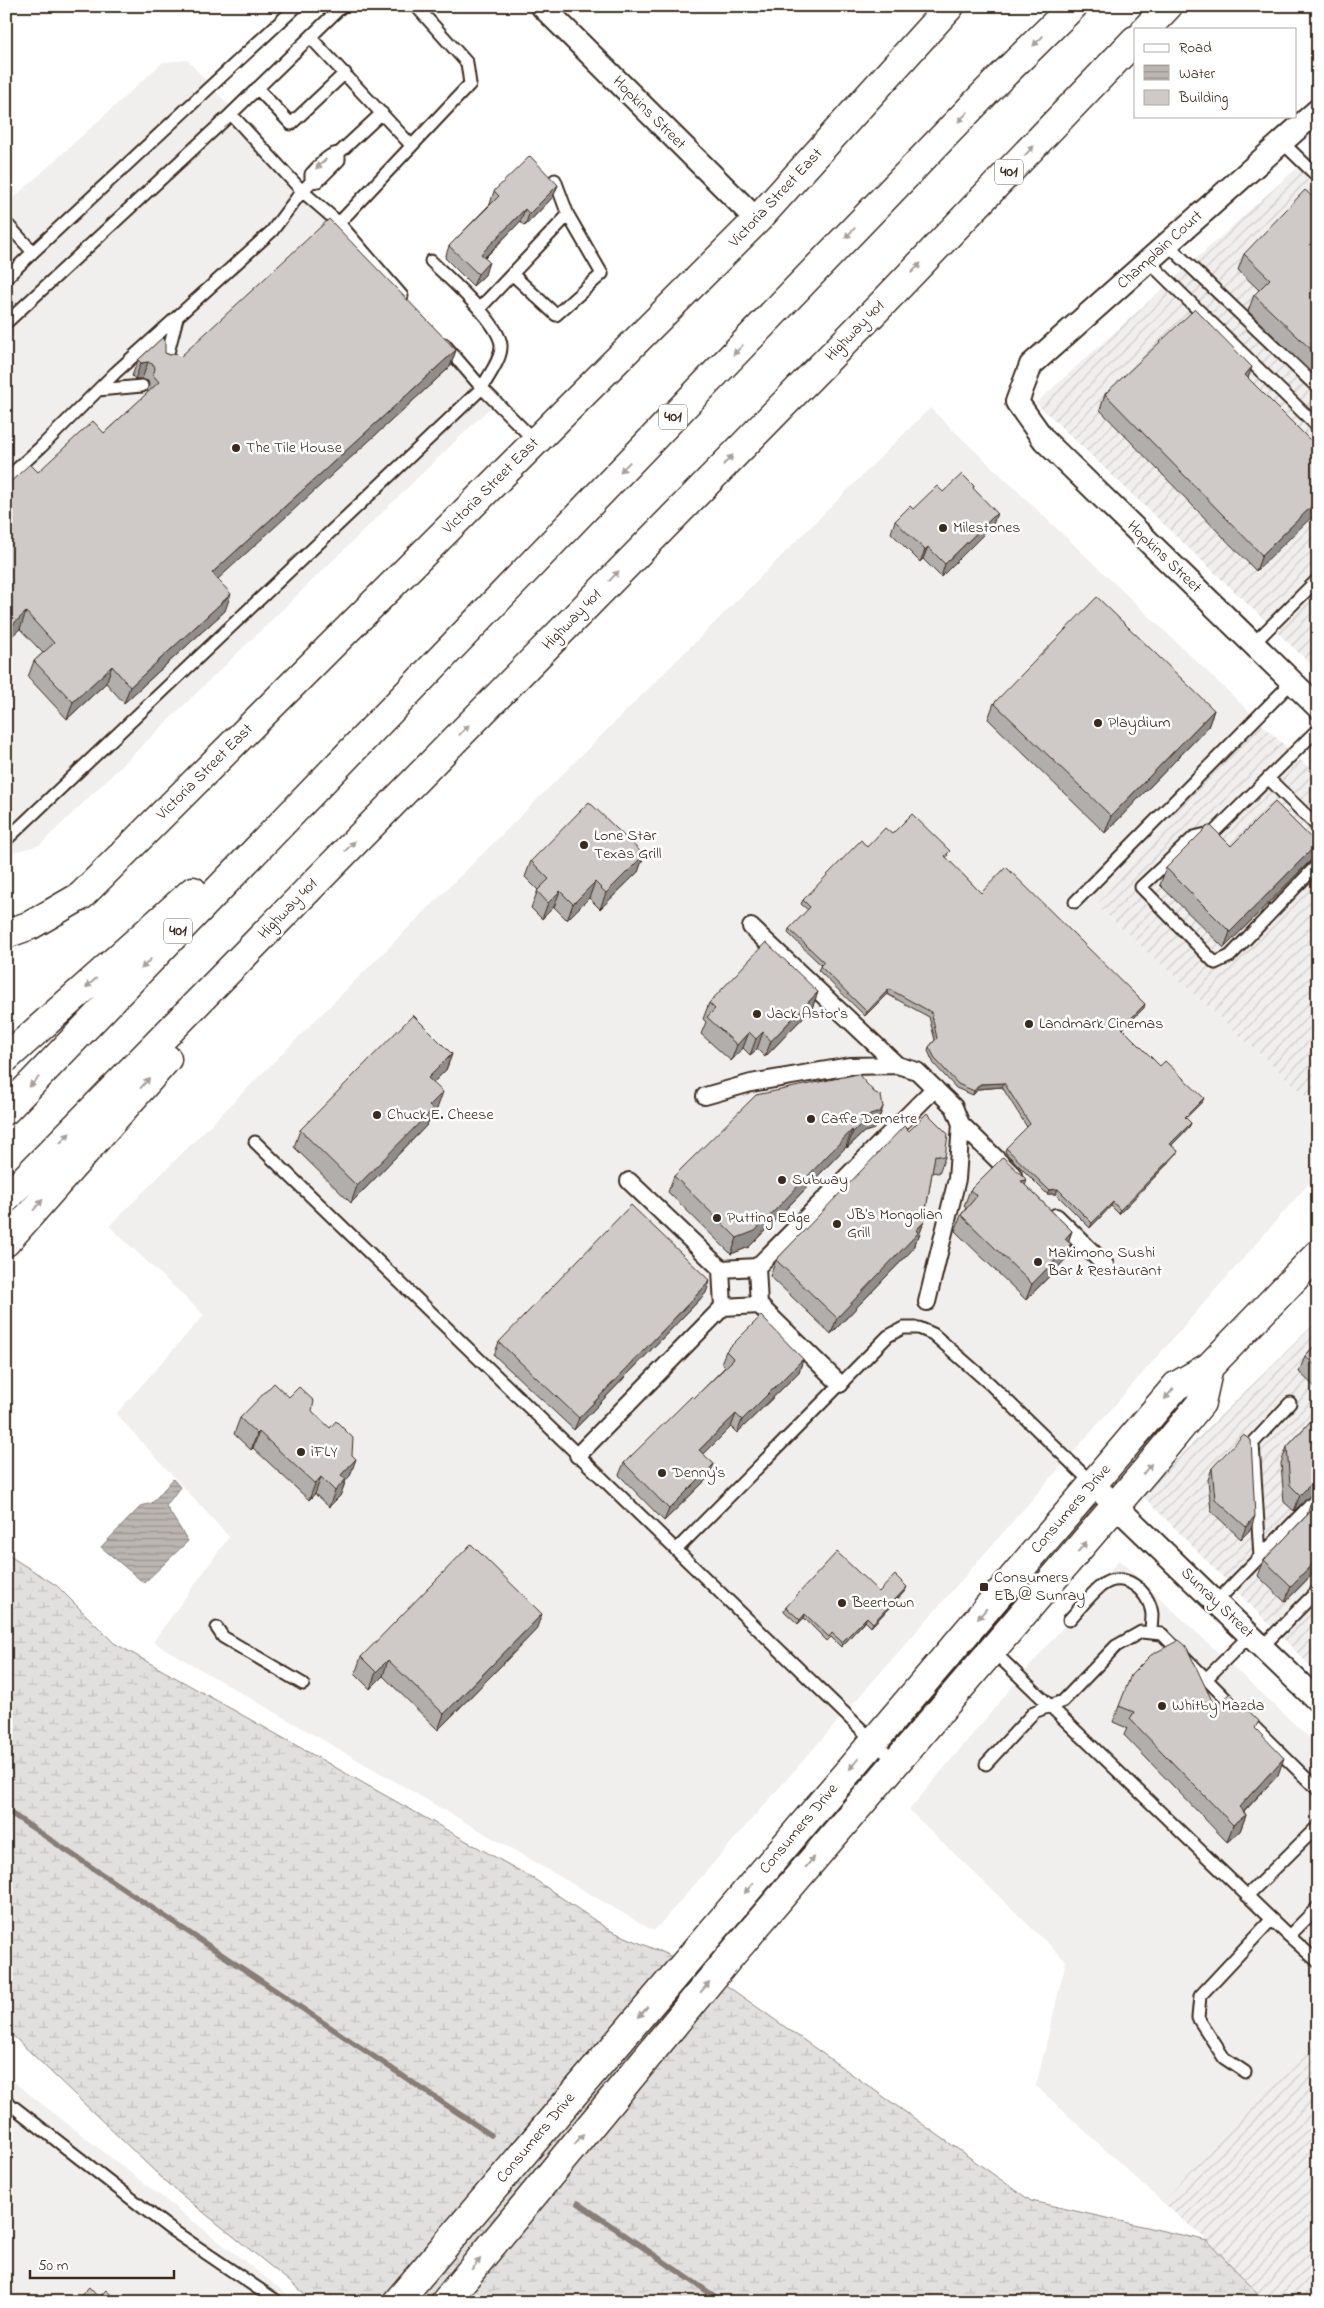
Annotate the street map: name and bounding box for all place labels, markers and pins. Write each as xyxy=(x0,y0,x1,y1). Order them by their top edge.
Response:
place label: The Tile House xyxy=(246,436,343,460)
marker: The Tile House xyxy=(230,442,242,454)
place label: Milestones xyxy=(953,516,1021,540)
marker: Milestones xyxy=(937,522,949,534)
place label: Playdium xyxy=(1108,711,1170,735)
marker: Playdium xyxy=(1092,717,1104,729)
place label: Lone Star Texas Grill xyxy=(594,824,662,866)
marker: Lone Star Texas Grill xyxy=(578,839,590,851)
place label: Jack Astor's xyxy=(767,1002,848,1026)
marker: Jack Astor's xyxy=(751,1008,763,1020)
place label: Landmark Cinemas xyxy=(1039,1012,1163,1036)
marker: Landmark Cinemas xyxy=(1023,1018,1035,1030)
place label: Chuck E. Cheese xyxy=(387,1103,494,1127)
place label: Caffe Demetre xyxy=(821,1107,918,1131)
marker: Chuck E. Cheese xyxy=(371,1109,383,1121)
marker: Caffe Demetre xyxy=(805,1113,817,1125)
place label: Subway xyxy=(792,1168,848,1192)
marker: Subway xyxy=(776,1174,788,1186)
place label: JB's Mongolian Grill xyxy=(847,1203,943,1245)
place label: Putting Edge xyxy=(727,1206,811,1230)
marker: Putting Edge xyxy=(711,1212,723,1224)
marker: JB's Mongolian Grill xyxy=(831,1218,843,1230)
place label: Makimono Sushi Bar & Restaurant xyxy=(1047,1241,1162,1283)
marker: Makimono Sushi Bar & Restaurant xyxy=(1032,1256,1044,1268)
place label: iFLY xyxy=(311,1440,338,1464)
marker: iFLY xyxy=(295,1446,307,1458)
place label: Denny's xyxy=(671,1461,725,1485)
marker: Denny's xyxy=(656,1467,668,1479)
place label: Consumers EB @ Sunray xyxy=(994,1566,1085,1608)
marker: Consumers EB @ Sunray xyxy=(978,1581,990,1593)
place label: Beertown xyxy=(851,1591,914,1615)
marker: Beertown xyxy=(836,1597,848,1609)
place label: Whitby Mazda xyxy=(1172,1694,1264,1718)
marker: Whitby Mazda xyxy=(1156,1700,1168,1712)

